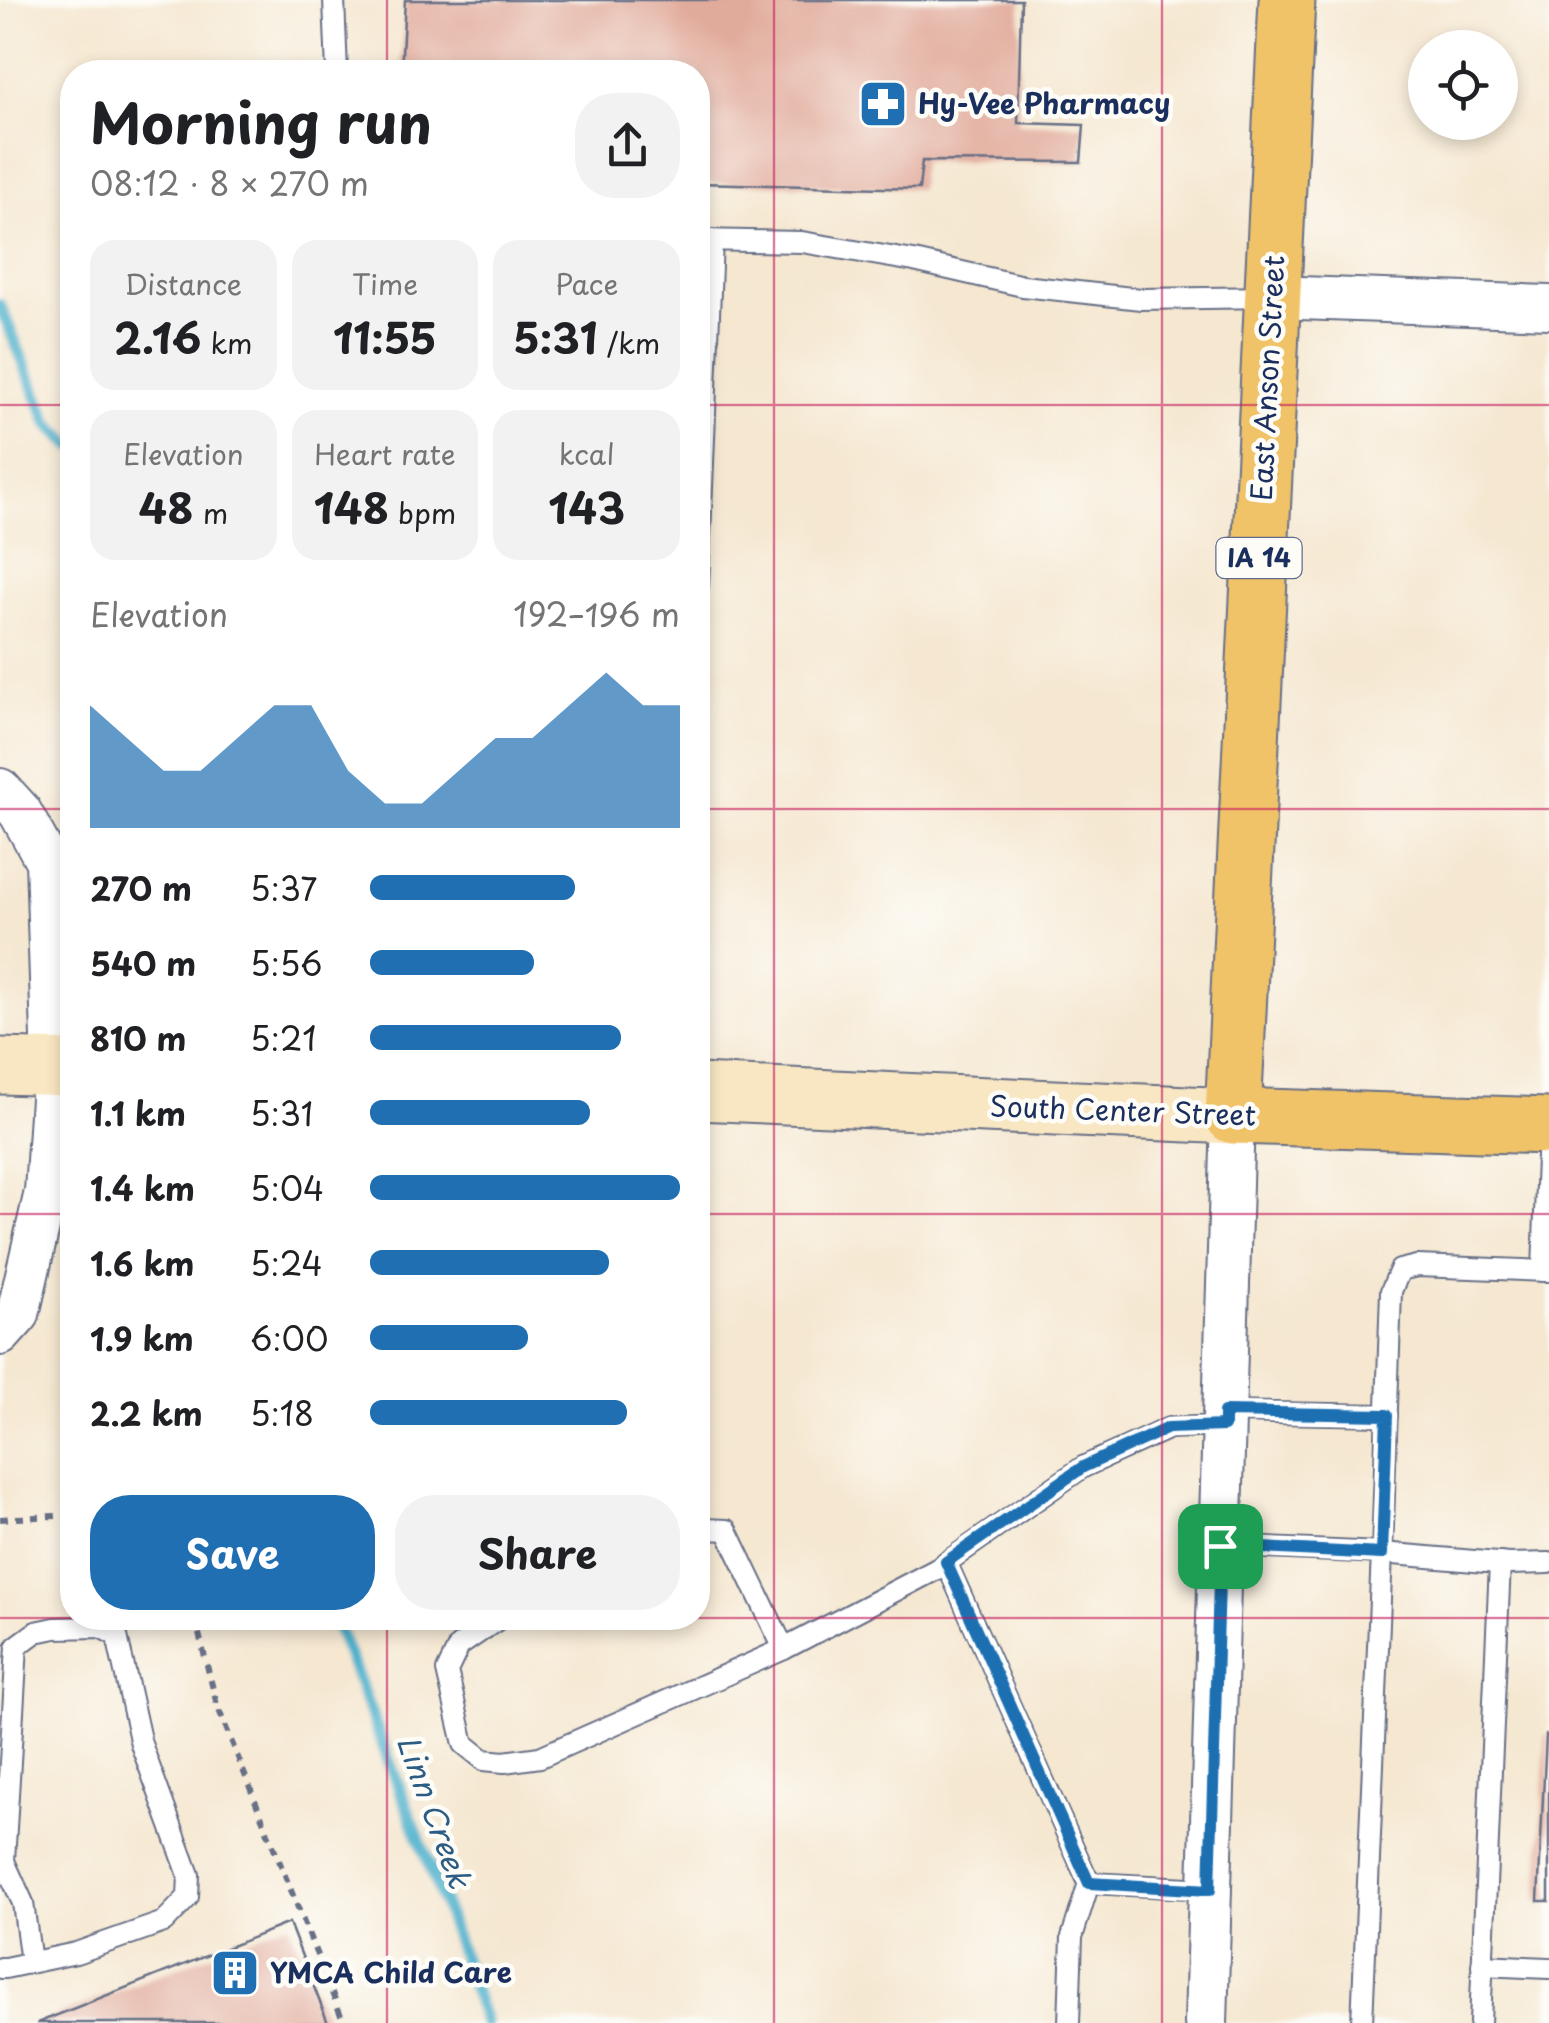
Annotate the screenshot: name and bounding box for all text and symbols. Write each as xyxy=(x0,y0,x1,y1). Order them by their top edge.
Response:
map controls xyxy=(1408,30,1518,140)
button: locate xyxy=(1408,30,1518,140)
pharmacy icon: Hy-Vee Pharmacy xyxy=(857,78,909,130)
text: Morning run xyxy=(90,80,432,163)
place label: Hy-Vee Pharmacy xyxy=(918,81,1170,124)
button: share xyxy=(575,93,680,198)
text: 08:12 · 8 × 270 m xyxy=(90,159,369,207)
street label: East Anson Street xyxy=(1239,254,1294,502)
text: Distance xyxy=(125,262,242,305)
text: Time xyxy=(352,262,418,305)
text: Pace xyxy=(555,262,618,305)
text: 2.16 xyxy=(114,305,201,368)
text: 11:55 xyxy=(333,305,437,368)
text: 5:31 xyxy=(513,305,598,368)
text: km xyxy=(201,321,253,364)
text: /km xyxy=(598,321,660,364)
text: Elevation xyxy=(123,432,244,475)
text: Heart rate xyxy=(314,432,456,475)
text: kcal xyxy=(559,432,615,475)
text: 48 xyxy=(138,475,194,538)
text: 148 xyxy=(314,475,389,538)
text: 143 xyxy=(548,475,625,538)
text: m xyxy=(194,491,228,534)
text: bpm xyxy=(389,491,456,534)
road number: IA 14 xyxy=(1216,538,1302,578)
text: Elevation xyxy=(90,590,228,638)
text: 192–196 m xyxy=(513,590,680,638)
text: 270 m xyxy=(90,864,192,912)
text: 5:37 xyxy=(250,864,317,912)
text: 540 m xyxy=(90,939,196,987)
text: 5:56 xyxy=(250,939,323,987)
text: 810 m xyxy=(90,1014,186,1062)
text: 5:21 xyxy=(250,1014,317,1062)
street label: South Center Street xyxy=(989,1083,1257,1136)
text: 1.1 km xyxy=(90,1089,186,1137)
text: 5:31 xyxy=(250,1089,313,1137)
text: 1.4 km xyxy=(90,1164,195,1212)
text: 5:04 xyxy=(250,1164,324,1212)
text: 1.6 km xyxy=(90,1239,195,1287)
text: 5:24 xyxy=(250,1239,323,1287)
text: 1.9 km xyxy=(90,1314,194,1362)
text: 6:00 xyxy=(250,1314,328,1362)
text: 2.2 km xyxy=(90,1389,203,1437)
text: 5:18 xyxy=(250,1389,314,1437)
button: Save xyxy=(90,1495,375,1610)
button: Share xyxy=(395,1495,680,1610)
pin xyxy=(1178,1504,1263,1589)
icon: arrive xyxy=(1193,1519,1248,1574)
water label: Linn Creek xyxy=(387,1729,484,1895)
building icon: YMCA Child Care xyxy=(209,1947,261,1999)
place label: YMCA Child Care xyxy=(270,1950,512,1993)

